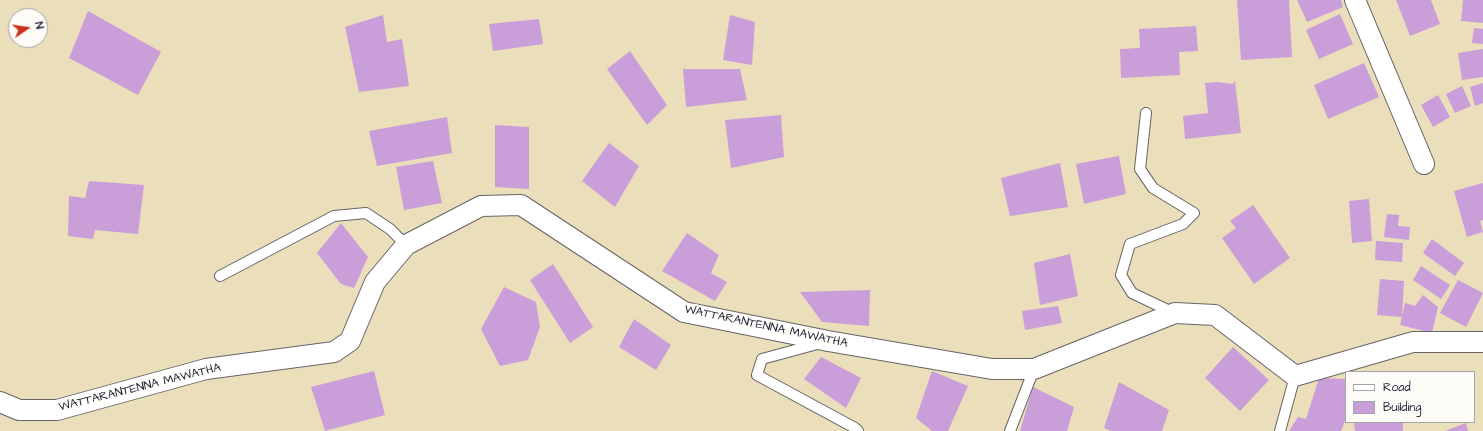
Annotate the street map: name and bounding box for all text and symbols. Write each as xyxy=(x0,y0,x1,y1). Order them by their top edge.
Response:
north arrow xyxy=(8,8,48,48)
text: N xyxy=(31,20,47,30)
street label: WATTARANTENNA MAWATHA xyxy=(683,303,849,351)
street label: WATTARANTENNA MAWATHA xyxy=(57,361,223,415)
legend xyxy=(1345,371,1475,423)
text: Road xyxy=(1383,379,1411,396)
text: Building xyxy=(1383,399,1421,416)

